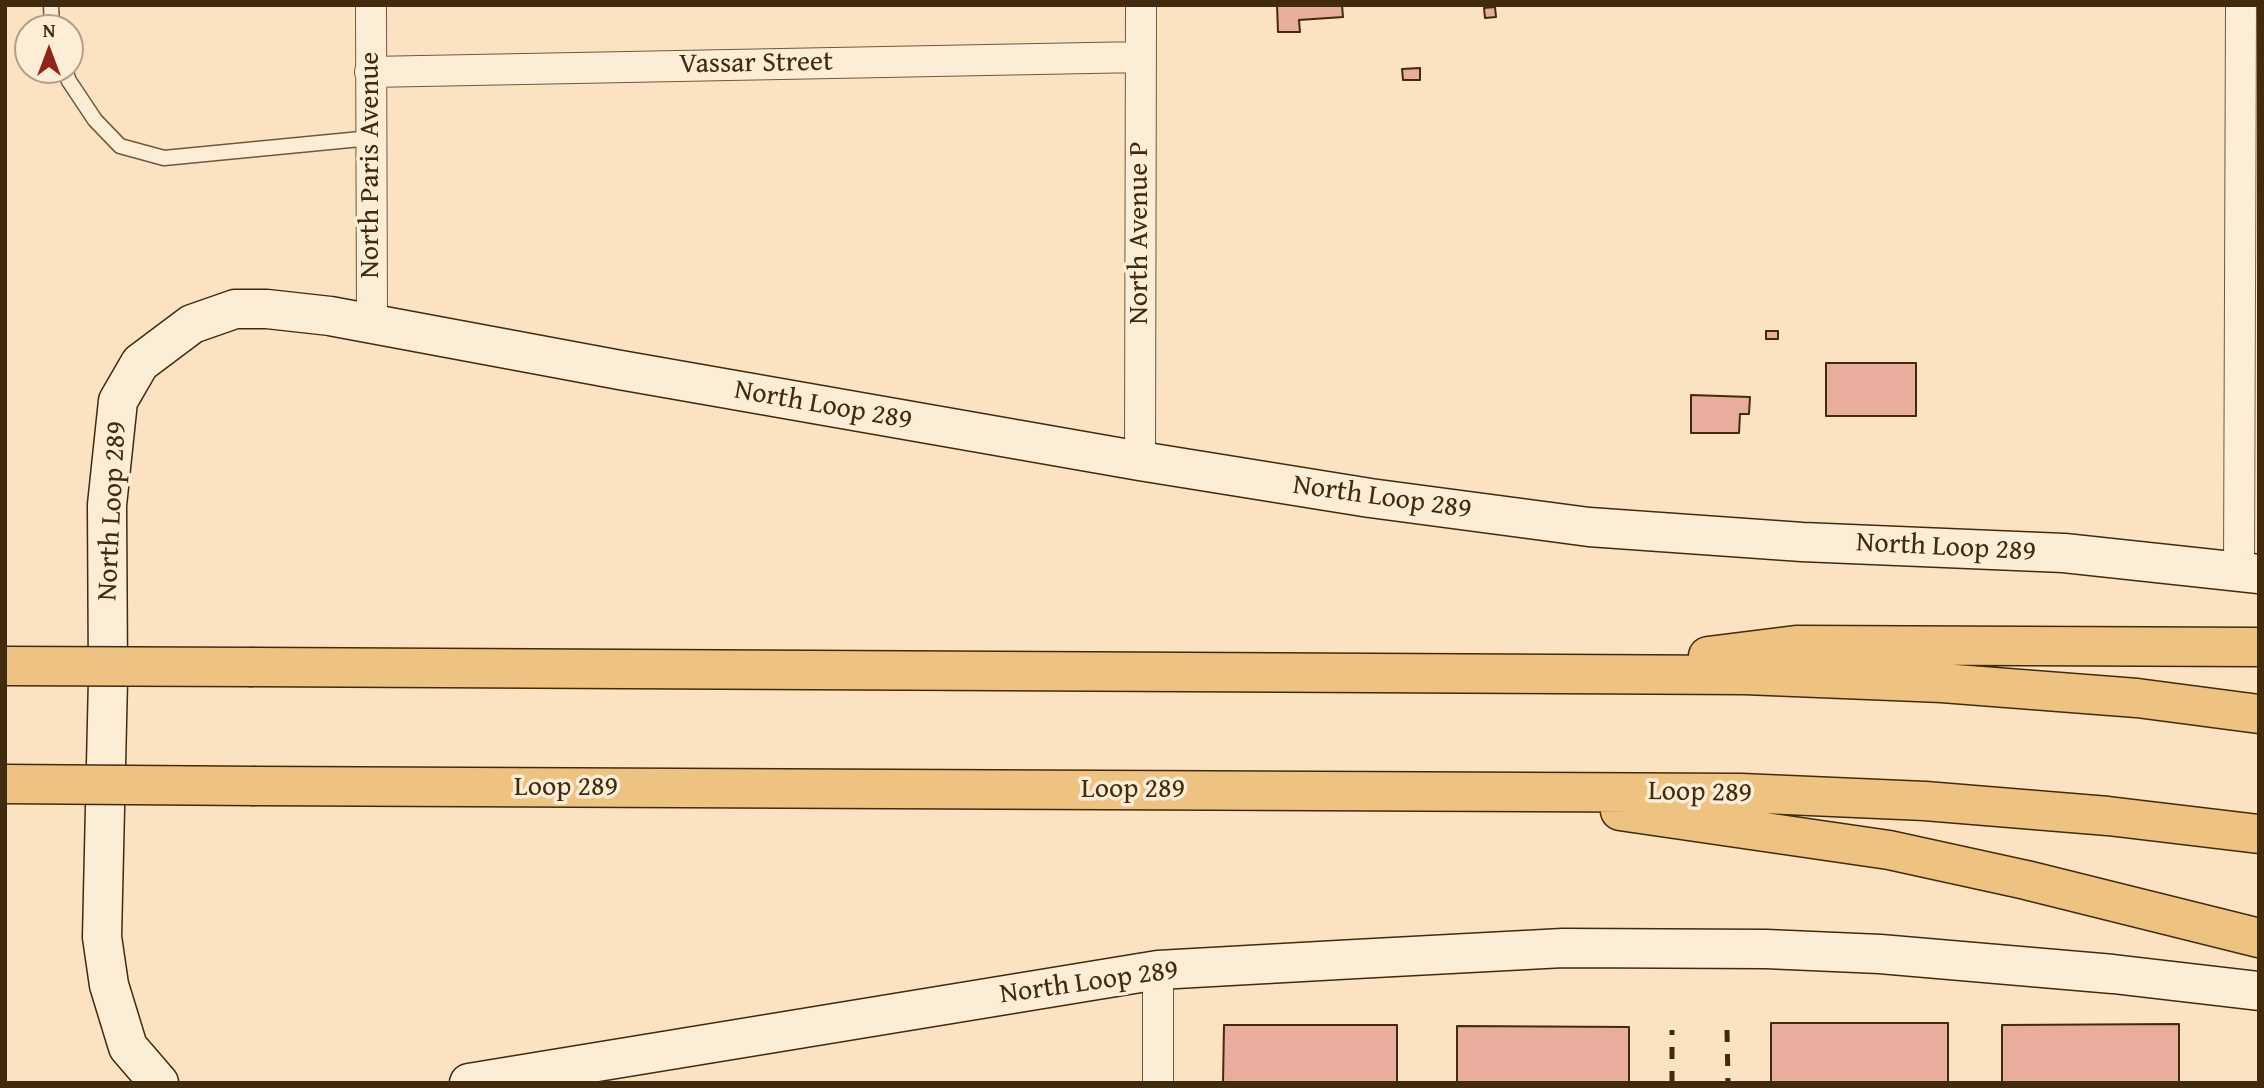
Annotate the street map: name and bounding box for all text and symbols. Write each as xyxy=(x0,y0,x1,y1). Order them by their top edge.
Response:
north arrow xyxy=(14,14,84,84)
text: N xyxy=(43,16,55,44)
street label: Vassar Street xyxy=(679,46,833,82)
street label: North Paris Avenue xyxy=(354,52,388,278)
street label: North Avenue P xyxy=(1123,141,1157,325)
street label: North Loop 289 xyxy=(732,374,914,438)
street label: North Loop 289 xyxy=(92,420,134,602)
street label: North Loop 289 xyxy=(1291,469,1473,527)
street label: North Loop 289 xyxy=(1855,527,2037,569)
street label: Loop 289 xyxy=(514,771,618,805)
street label: Loop 289 xyxy=(1081,773,1185,807)
street label: Loop 289 xyxy=(1648,775,1752,811)
street label: North Loop 289 xyxy=(998,954,1180,1012)

